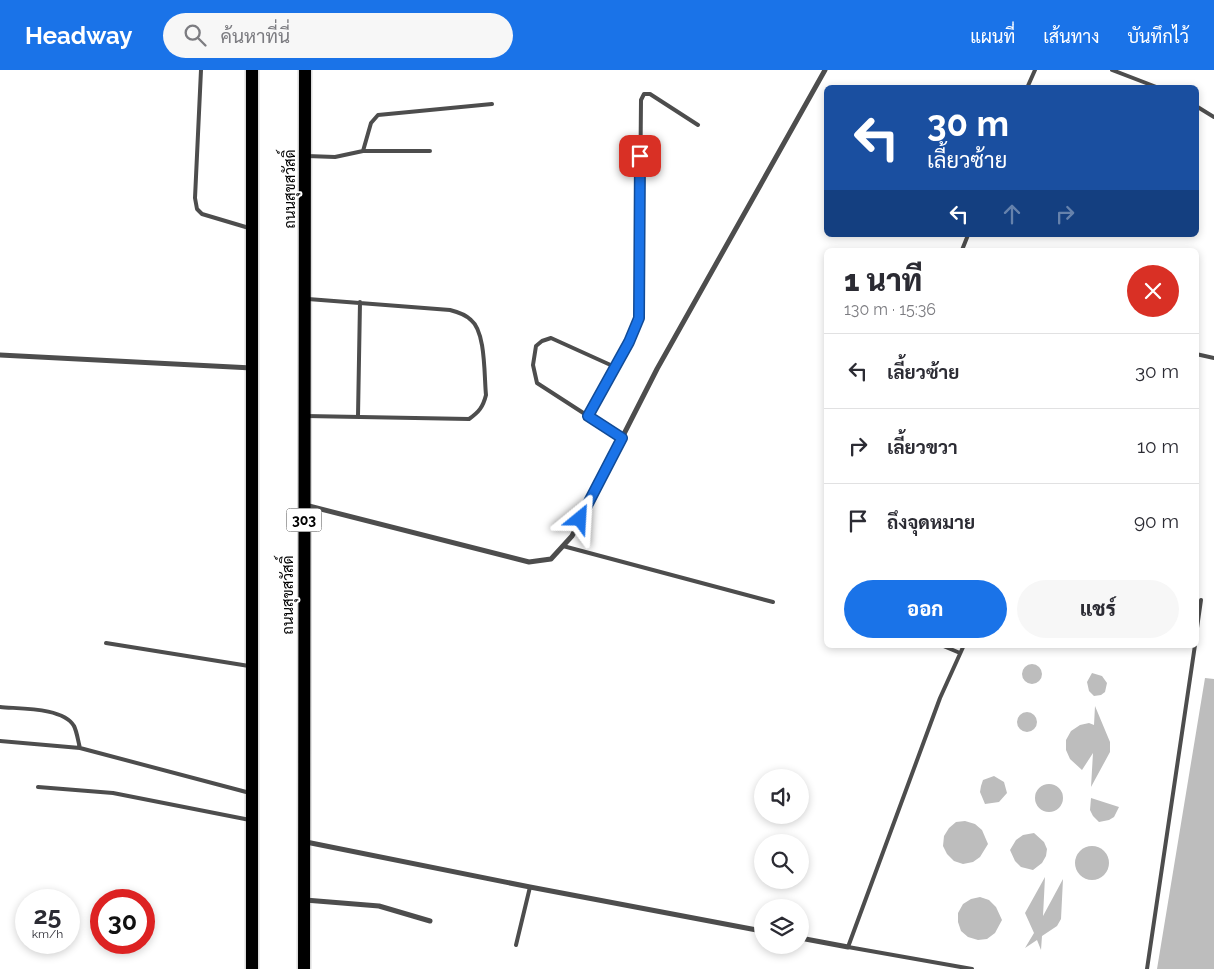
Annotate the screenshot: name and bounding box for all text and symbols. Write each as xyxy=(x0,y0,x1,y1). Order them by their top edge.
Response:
search box xyxy=(163,13,513,58)
text: Headway xyxy=(25,21,133,50)
icon: search xyxy=(181,21,209,49)
text: ค้นหาที่นี่ xyxy=(221,25,290,47)
text: แผนที่ xyxy=(970,26,1015,47)
text: เส้นทาง xyxy=(1043,26,1099,47)
text: บันทึกไว้ xyxy=(1127,26,1189,47)
text: 30 m xyxy=(927,103,1009,144)
icon: left xyxy=(844,105,909,170)
pin xyxy=(619,135,661,177)
icon: arrive xyxy=(626,142,654,170)
text: เลี้ยวซ้าย xyxy=(927,147,1007,173)
street label: ถนนสุขสวัสดิ์ xyxy=(275,149,301,229)
icon: left xyxy=(945,200,973,228)
icon: ahead xyxy=(998,200,1026,228)
icon: right xyxy=(1051,200,1079,228)
text: 1 นาที xyxy=(844,263,922,298)
button: close xyxy=(1127,265,1179,317)
text: 130 m · 15:36 xyxy=(844,300,936,319)
icon: left xyxy=(844,357,872,385)
text: 30 m xyxy=(1135,360,1179,382)
text: เลี้ยวซ้าย xyxy=(887,361,959,383)
icon: right xyxy=(844,432,872,460)
text: 10 m xyxy=(1137,435,1179,457)
text: เลี้ยวขวา xyxy=(887,436,958,458)
position arrow xyxy=(553,492,605,544)
icon: arrive xyxy=(844,507,872,535)
road number: 303 xyxy=(286,508,322,532)
text: 90 m xyxy=(1134,510,1179,532)
text: ถึงจุดหมาย xyxy=(887,511,975,533)
street label: ถนนสุขสวัสดิ์ xyxy=(273,555,299,635)
button: ออก xyxy=(844,580,1007,638)
button: แชร์ xyxy=(1017,580,1179,638)
map controls xyxy=(754,769,809,954)
button: sound xyxy=(754,769,809,824)
button: search xyxy=(754,834,809,889)
speed limit sign: 30 xyxy=(90,889,155,954)
button: layers xyxy=(754,899,809,954)
text: 25 xyxy=(34,900,61,930)
text: km/h xyxy=(32,927,63,941)

